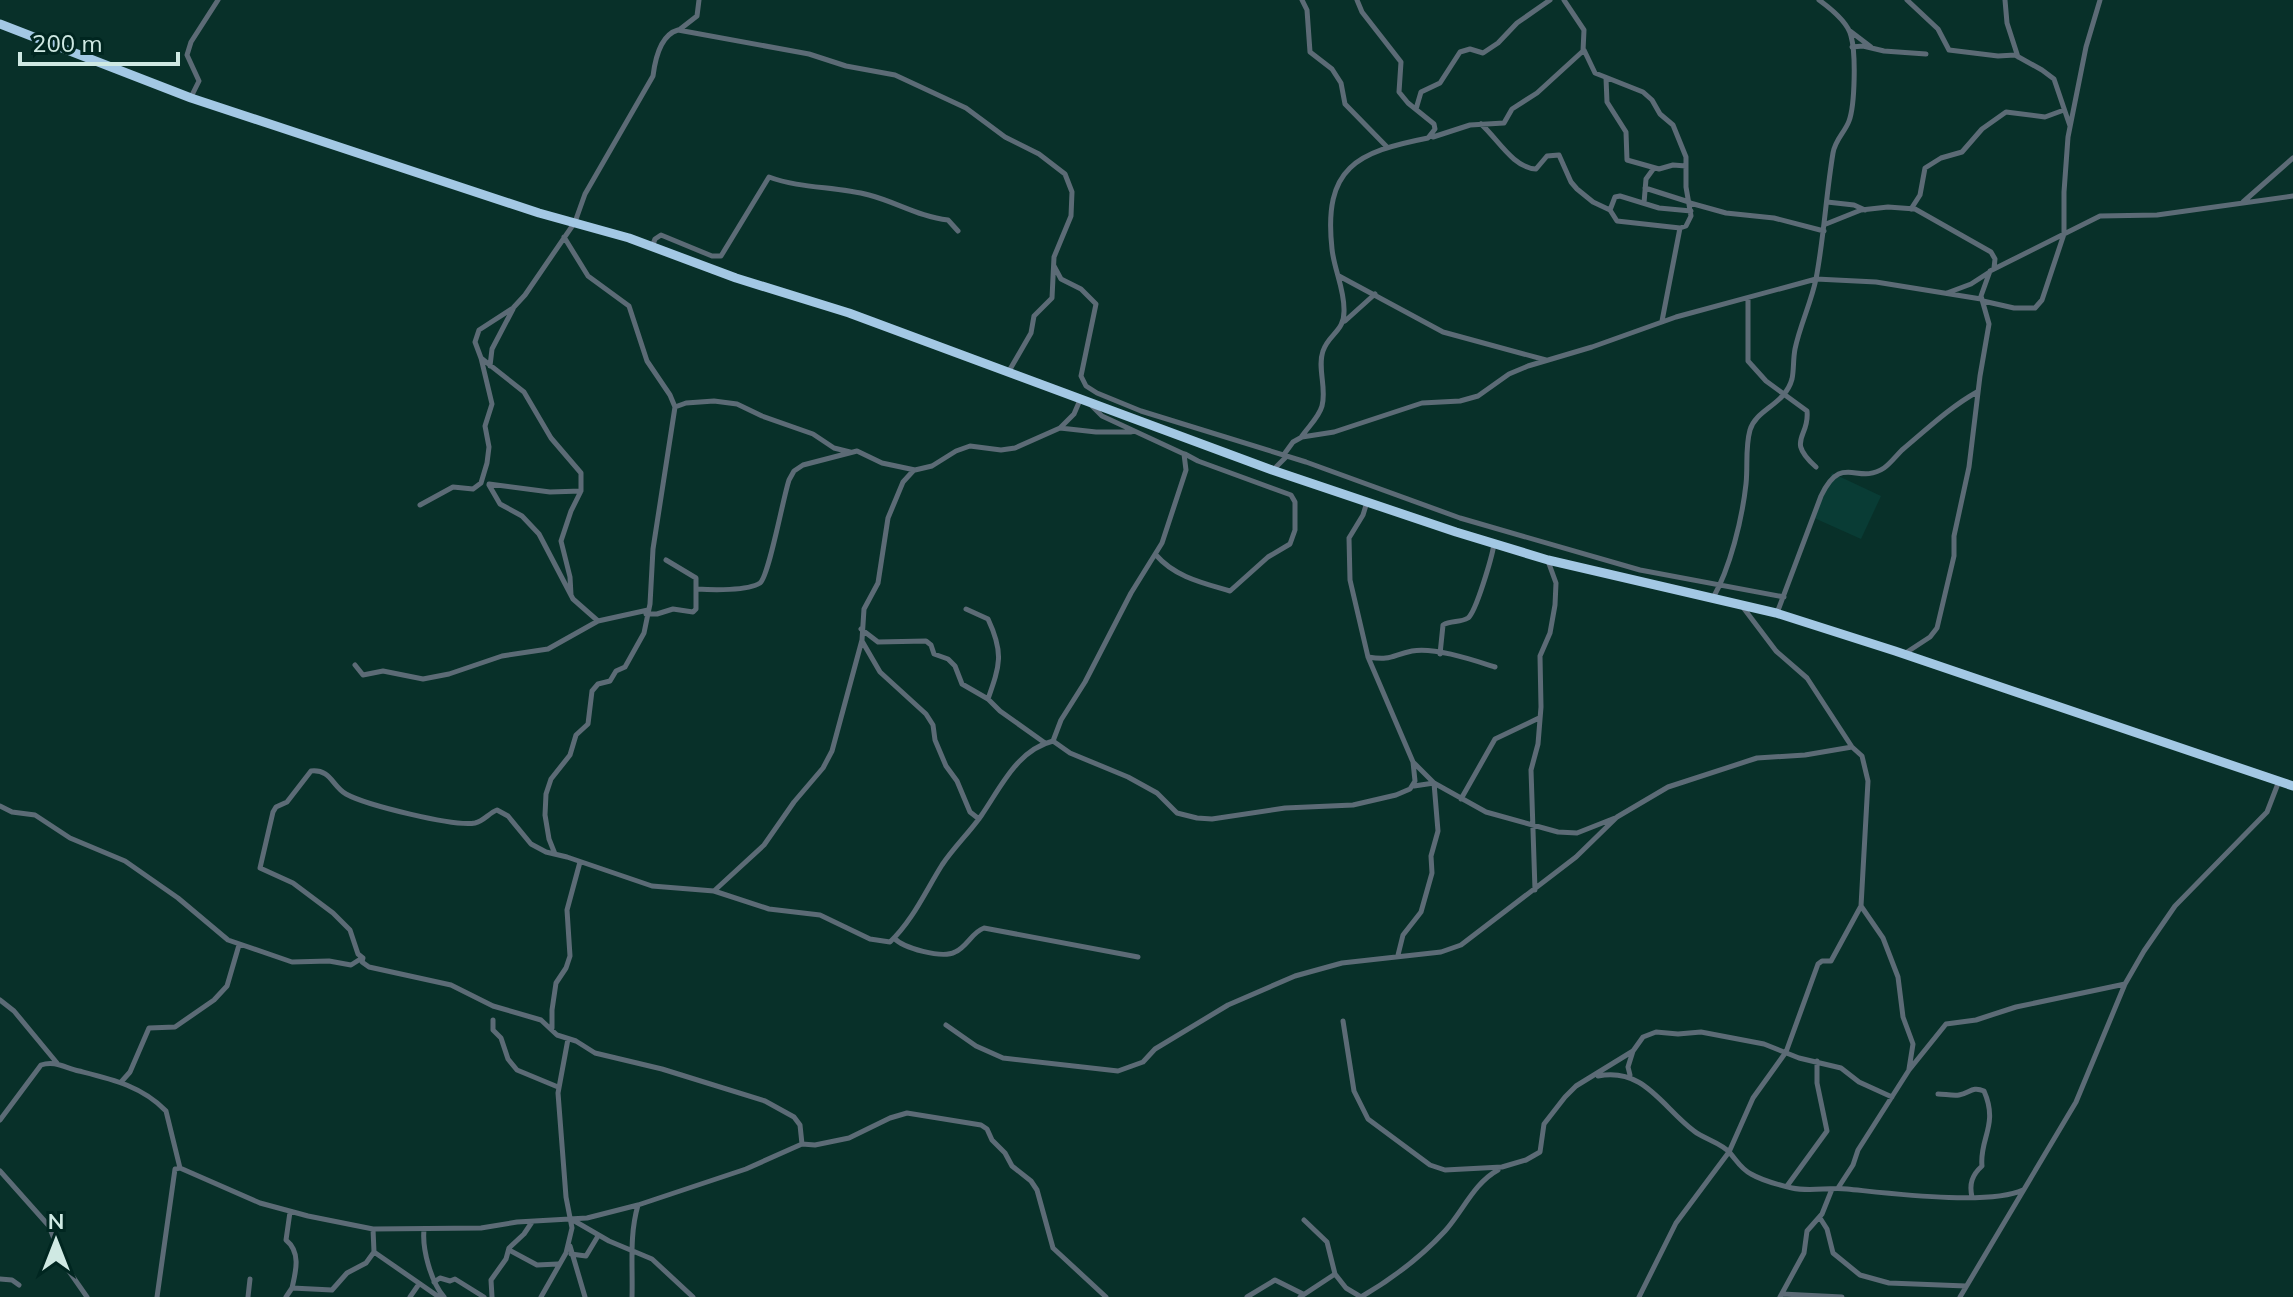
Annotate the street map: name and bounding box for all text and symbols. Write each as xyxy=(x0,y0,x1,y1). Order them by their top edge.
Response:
scale bar xyxy=(20,16,178,66)
text: 200 m xyxy=(32,28,103,58)
north arrow xyxy=(16,1201,96,1281)
text: N xyxy=(48,1207,64,1235)

